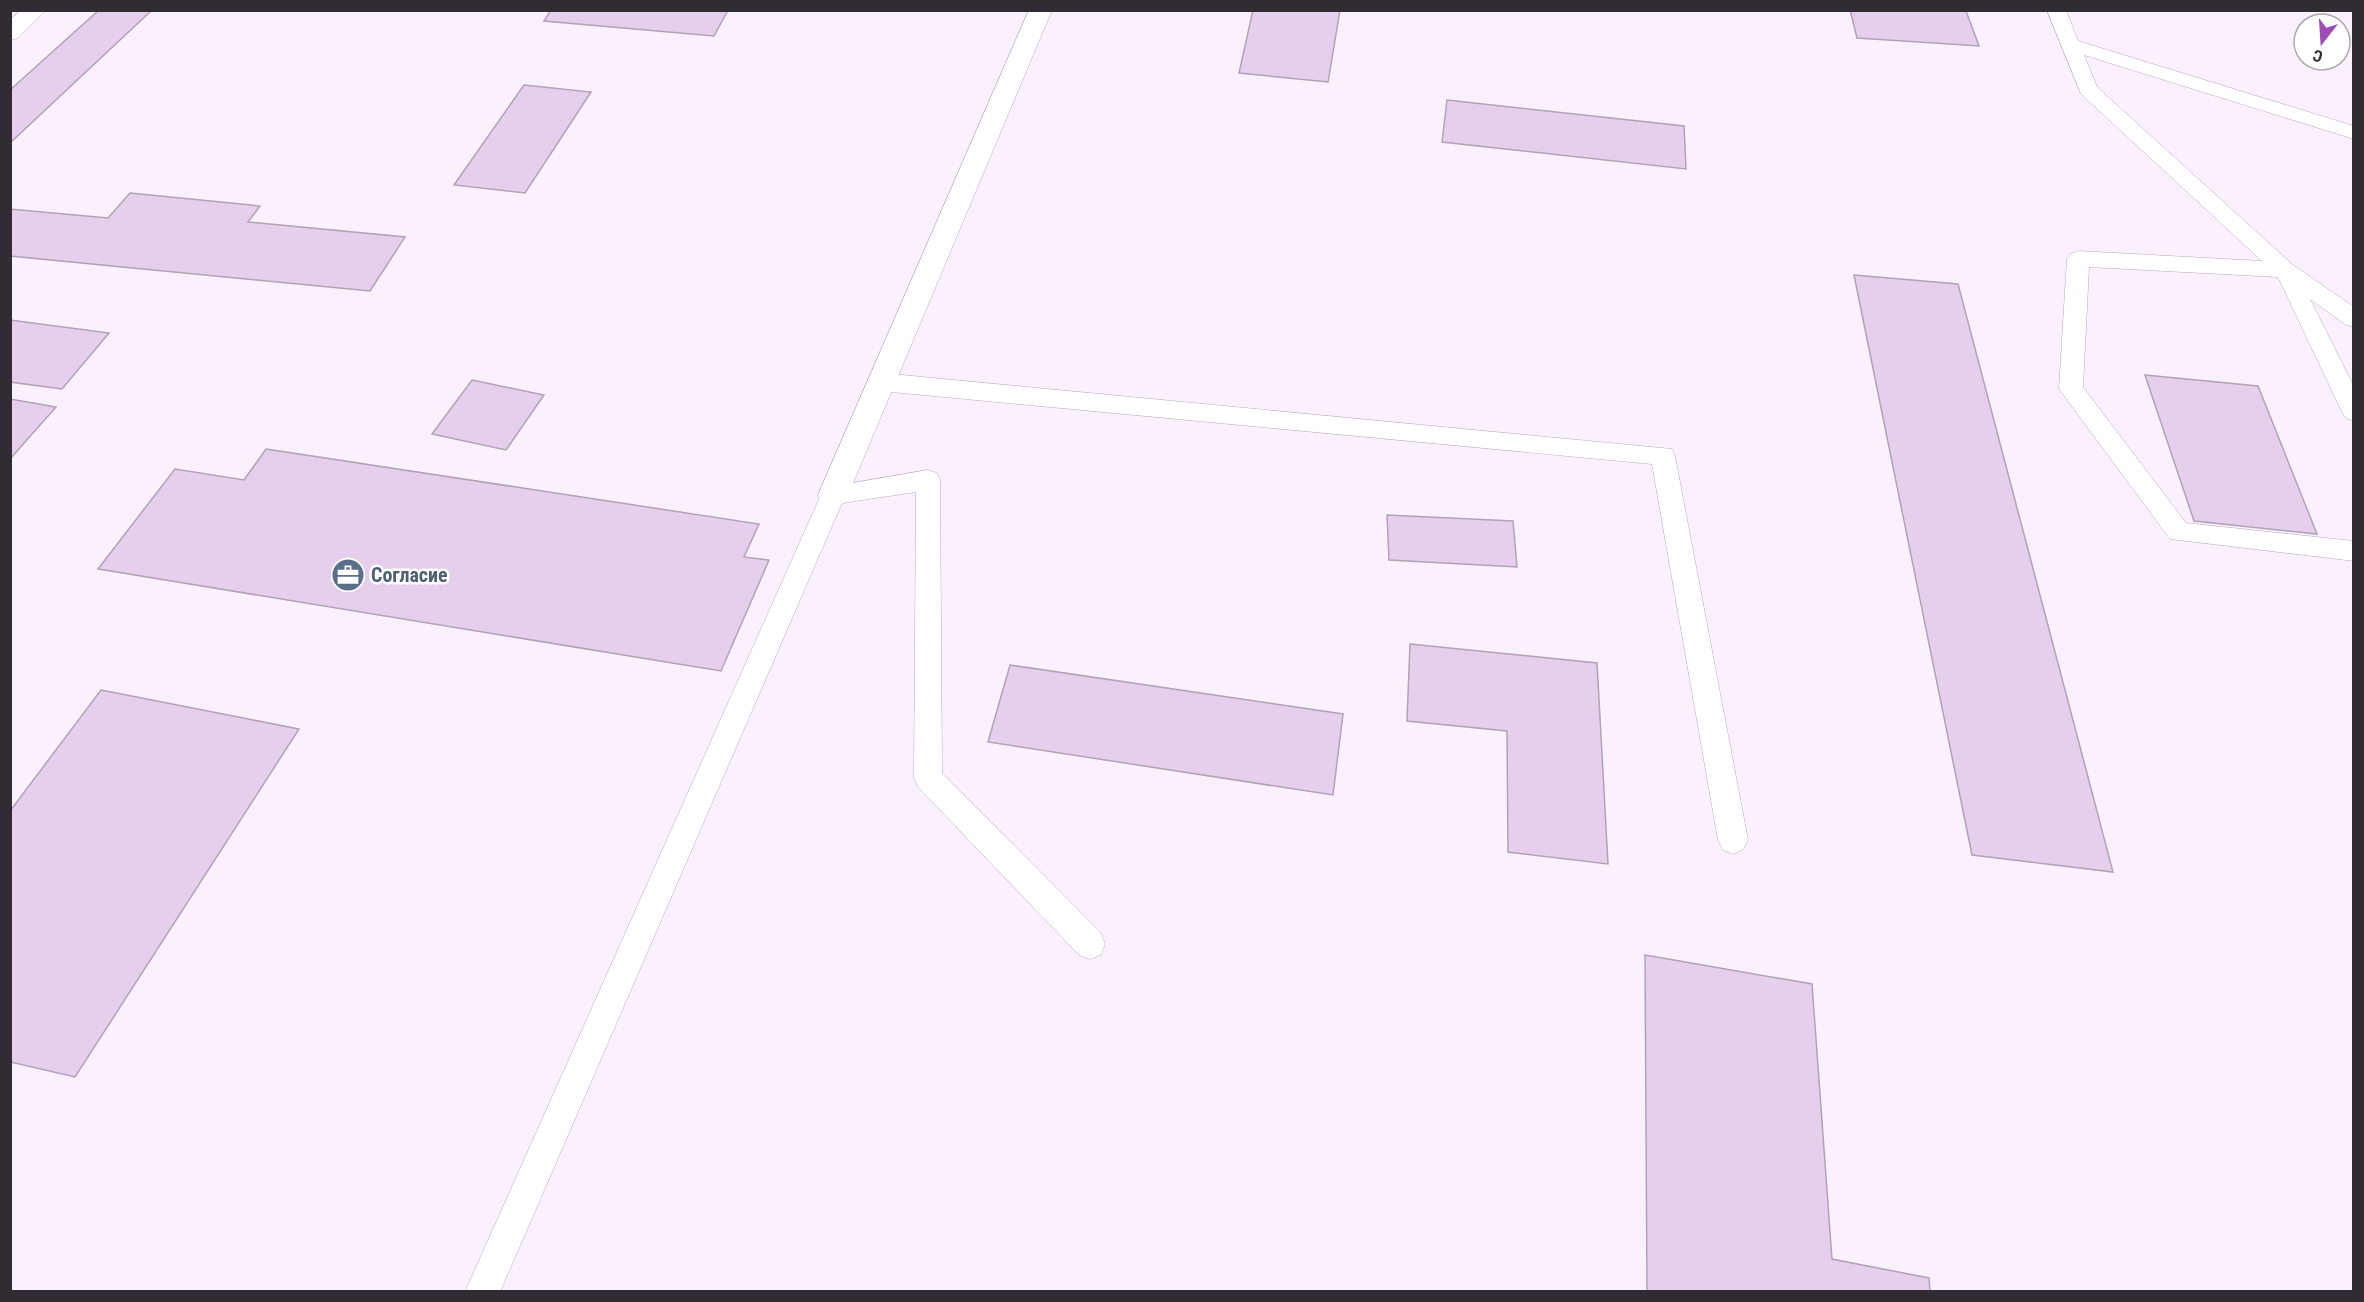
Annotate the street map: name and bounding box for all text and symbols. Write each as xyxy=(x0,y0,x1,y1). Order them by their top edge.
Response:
north arrow xyxy=(2292,12,2352,72)
text: С xyxy=(2311,45,2325,66)
office icon: Согласие xyxy=(330,557,366,593)
place label: Согласие xyxy=(371,563,448,587)

